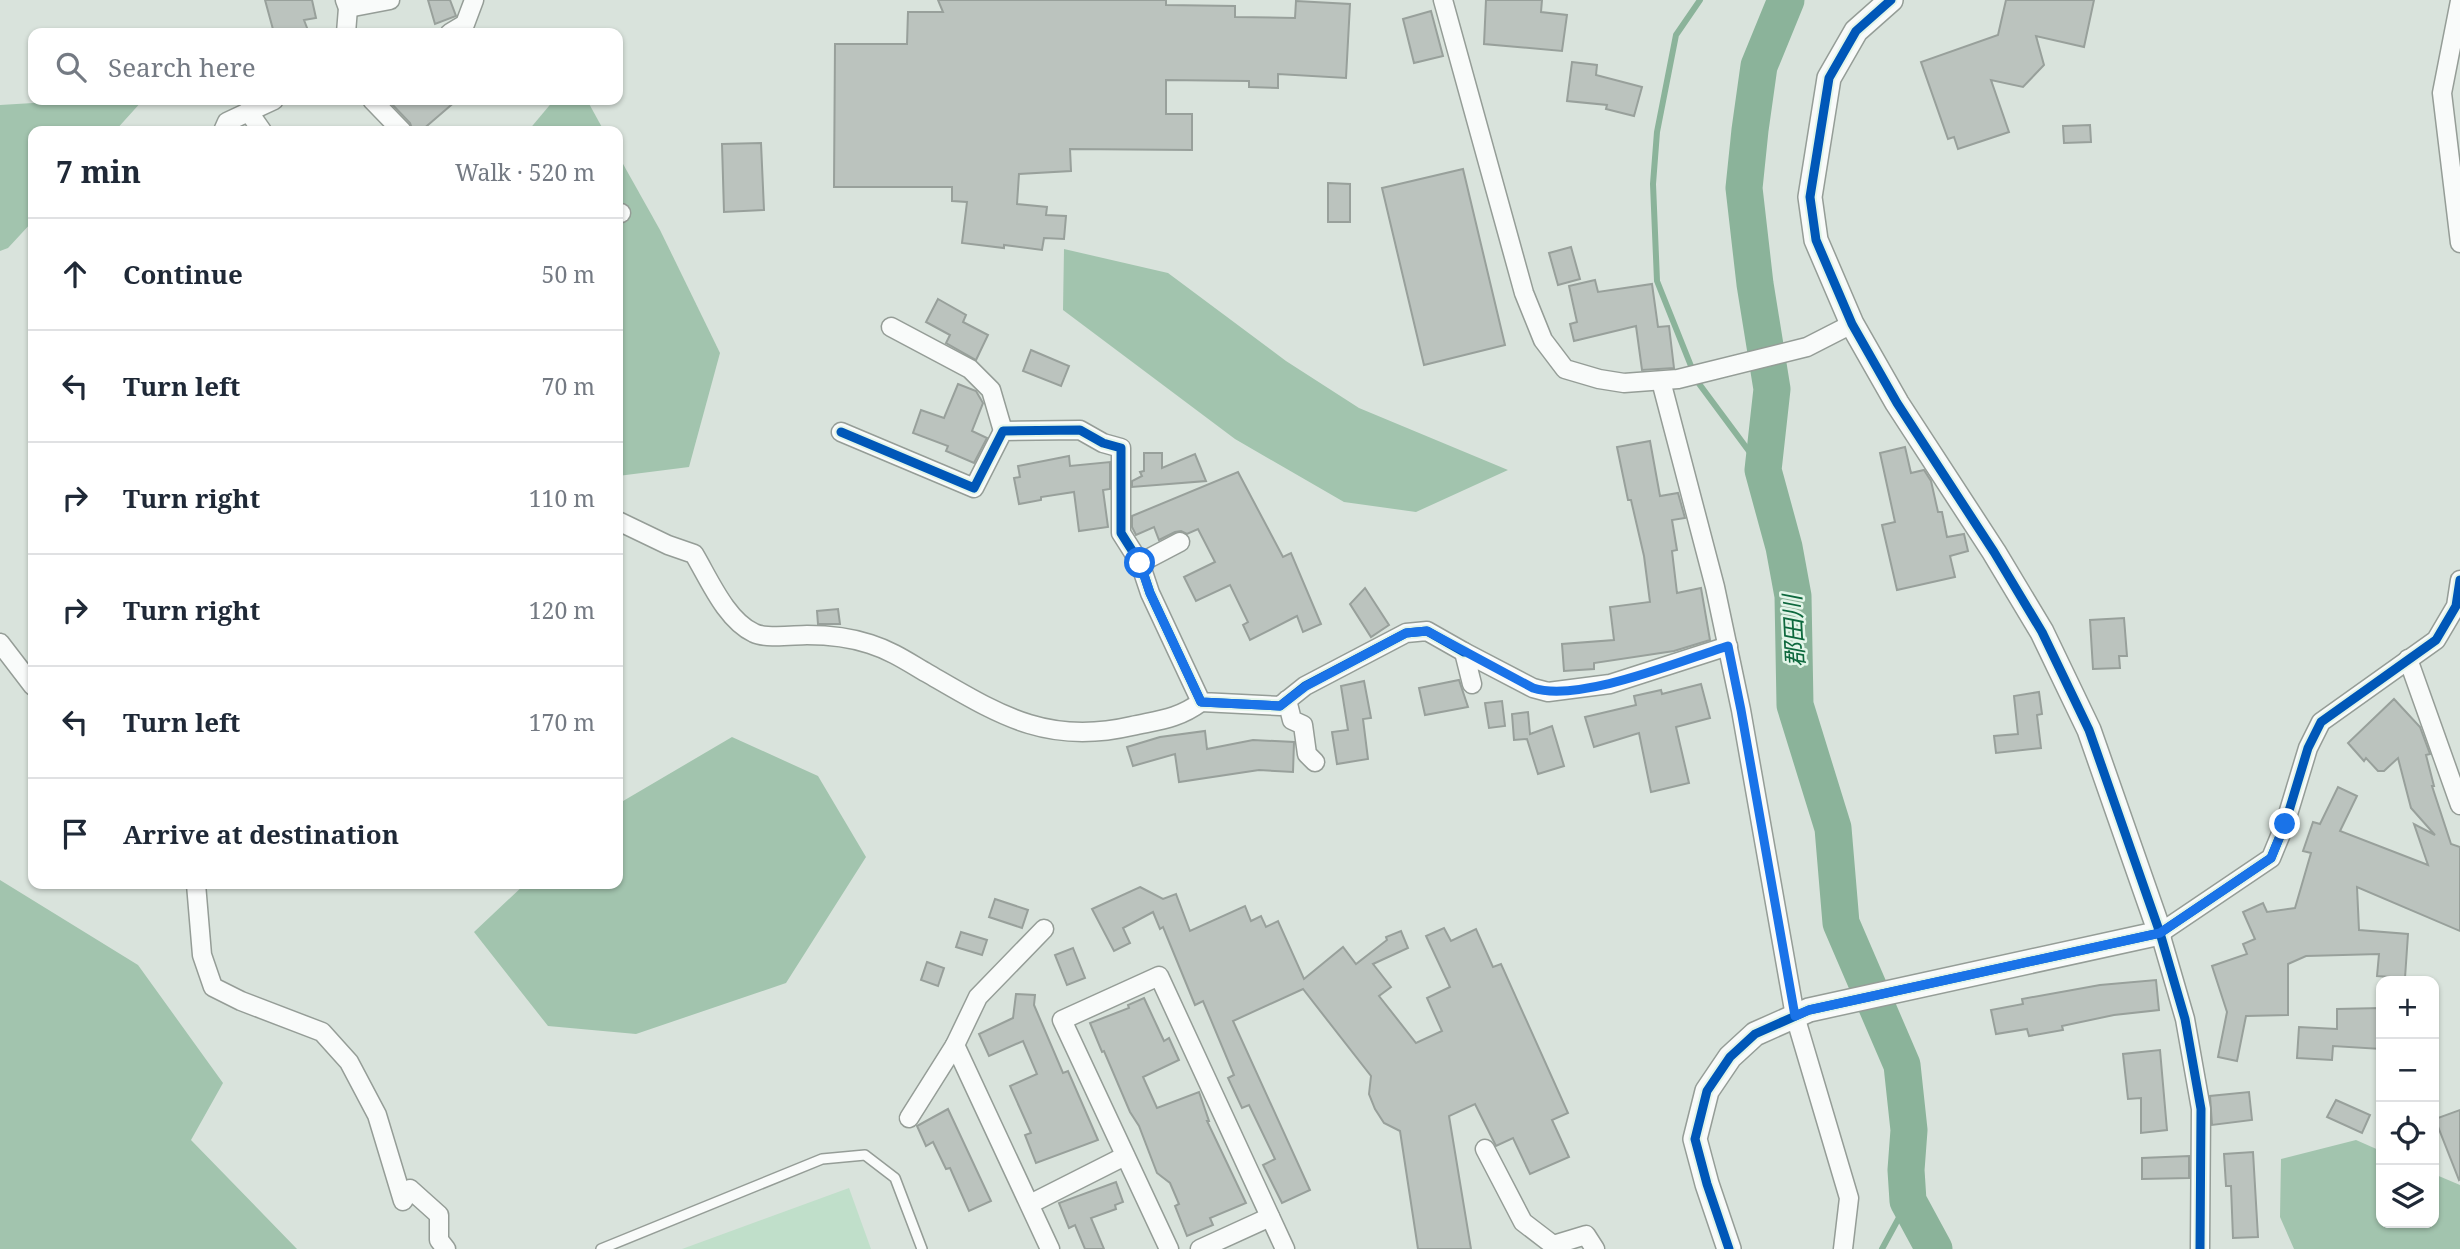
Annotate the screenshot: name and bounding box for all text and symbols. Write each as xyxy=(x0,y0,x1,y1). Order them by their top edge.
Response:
search box xyxy=(28,28,623,105)
icon: search xyxy=(52,48,90,86)
text: Search here xyxy=(108,49,256,85)
text: 7 min xyxy=(56,151,141,192)
text: Walk · 520 m xyxy=(455,156,595,188)
icon: ahead xyxy=(56,255,94,293)
text: Continue xyxy=(123,256,243,292)
text: 50 m xyxy=(542,258,595,290)
icon: left xyxy=(56,367,94,405)
text: Turn left xyxy=(123,368,240,404)
text: 70 m xyxy=(542,370,595,402)
icon: right xyxy=(56,479,94,517)
text: Turn right xyxy=(123,480,260,516)
text: 110 m xyxy=(529,482,595,514)
route start xyxy=(1124,547,1155,578)
icon: right xyxy=(56,591,94,629)
water label: 郡田川 xyxy=(1774,591,1811,668)
text: Turn right xyxy=(123,592,260,628)
text: 120 m xyxy=(529,594,595,626)
icon: left xyxy=(56,703,94,741)
text: Turn left xyxy=(123,704,240,740)
text: 170 m xyxy=(529,706,595,738)
route end xyxy=(2269,808,2300,839)
icon: arrive xyxy=(56,815,94,853)
text: Arrive at destination xyxy=(123,816,399,852)
map controls xyxy=(2376,976,2439,1228)
button: + xyxy=(2376,976,2439,1039)
button: − xyxy=(2376,1039,2439,1102)
button: locate xyxy=(2376,1102,2439,1165)
button: layers xyxy=(2376,1165,2439,1228)

